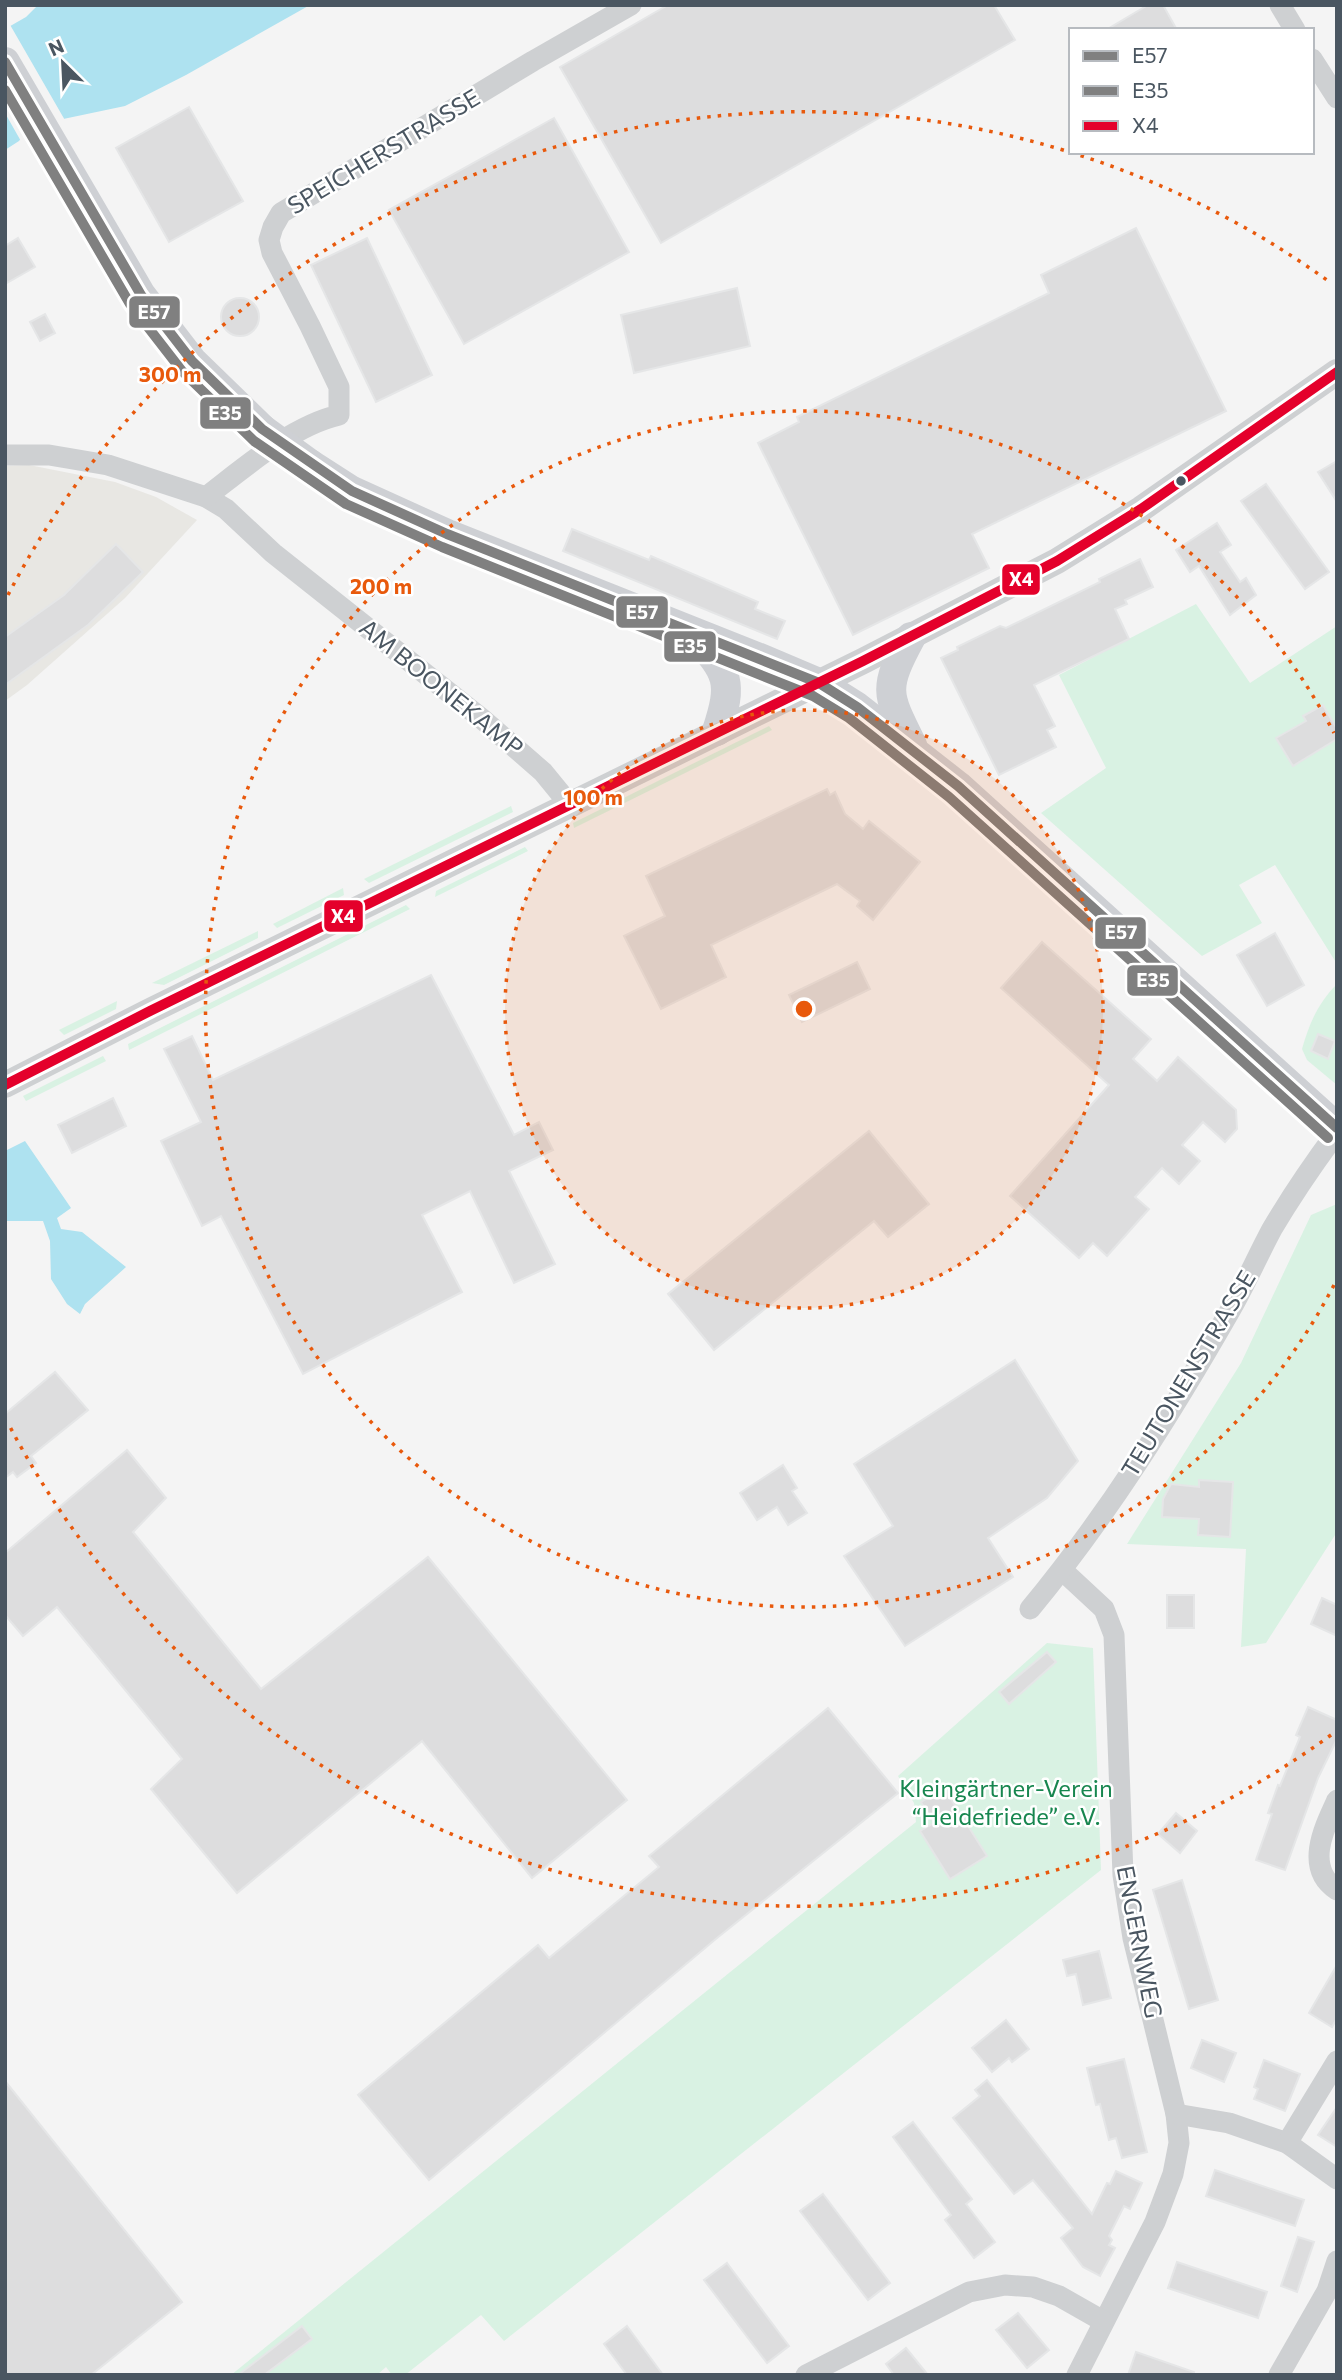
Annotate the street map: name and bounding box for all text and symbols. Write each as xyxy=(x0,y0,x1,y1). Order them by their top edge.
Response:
north arrow xyxy=(28,28,98,98)
legend xyxy=(1069,28,1314,154)
text: N xyxy=(45,34,67,60)
text: E57 xyxy=(1132,42,1168,67)
text: E35 xyxy=(1132,77,1169,102)
street label: SPEICHERSTRASSE xyxy=(282,82,485,220)
text: X4 xyxy=(1132,112,1159,137)
line badge: E57 xyxy=(128,295,181,329)
text: E57 xyxy=(138,300,170,323)
text: 300 m xyxy=(139,361,201,386)
line badge: E35 xyxy=(199,396,252,430)
text: E35 xyxy=(208,401,242,424)
unlabelled marker xyxy=(1174,474,1188,488)
line badge: X4 xyxy=(1001,563,1041,596)
text: X4 xyxy=(1009,567,1034,590)
text: 200 m xyxy=(350,573,412,598)
line badge: E57 xyxy=(615,595,669,629)
text: E57 xyxy=(626,600,658,623)
street label: AM BOONEKAMP xyxy=(354,612,530,762)
line badge: E35 xyxy=(663,630,717,663)
text: E35 xyxy=(673,634,707,657)
text: 100 m xyxy=(563,784,623,809)
line badge: X4 xyxy=(323,899,364,933)
text: X4 xyxy=(331,904,356,927)
line badge: E57 xyxy=(1094,916,1147,950)
text: E57 xyxy=(1105,920,1137,943)
line badge: E35 xyxy=(1126,964,1179,997)
text: E35 xyxy=(1136,968,1170,991)
centre of rings xyxy=(792,997,816,1021)
street label: TEUTONENSTRASSE xyxy=(1115,1265,1261,1482)
park label: Kleingärtner-Verein “Heidefriede” e.V. xyxy=(899,1773,1113,1830)
street label: ENGERNWEG xyxy=(1111,1863,1169,2020)

